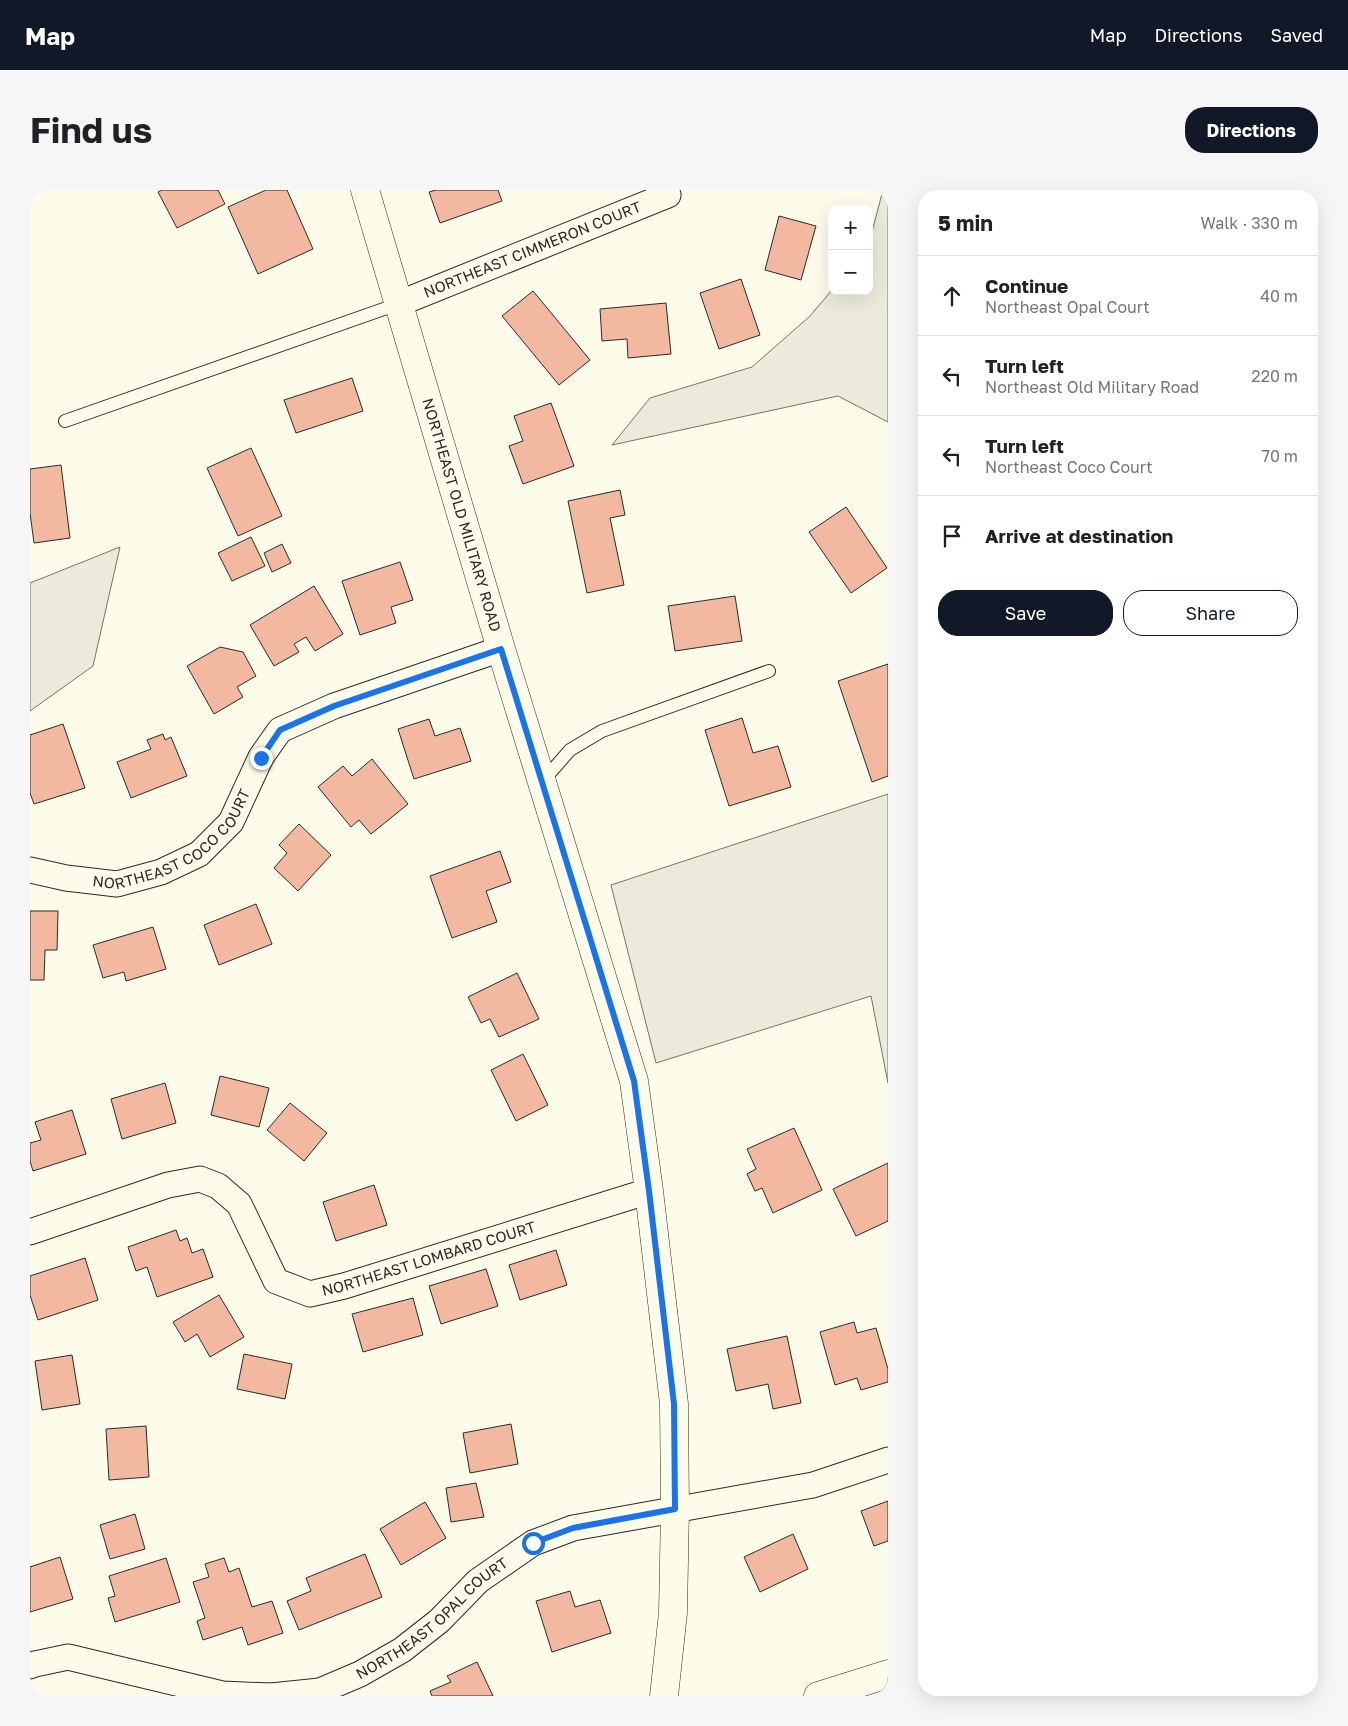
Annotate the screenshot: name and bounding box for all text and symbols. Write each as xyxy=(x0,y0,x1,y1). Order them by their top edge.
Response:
text: Map xyxy=(25,21,75,50)
text: Map xyxy=(1090,24,1126,46)
text: Directions xyxy=(1154,24,1242,46)
text: Saved xyxy=(1270,24,1323,46)
button: Directions xyxy=(1185,107,1318,153)
text: Find us xyxy=(30,109,152,151)
street label: NORTHEAST CIMMERON COURT xyxy=(421,197,643,301)
map controls xyxy=(828,205,873,295)
button: + xyxy=(828,205,873,250)
text: 5 min xyxy=(938,210,993,236)
text: Walk · 330 m xyxy=(1200,213,1298,233)
button: − xyxy=(828,250,873,295)
text: Continue xyxy=(985,274,1068,297)
icon: ahead xyxy=(938,282,966,310)
text: 40 m xyxy=(1260,286,1298,306)
text: Northeast Opal Court xyxy=(985,297,1150,317)
text: Turn left xyxy=(985,354,1064,377)
icon: left xyxy=(938,362,966,390)
text: 220 m xyxy=(1251,366,1298,386)
text: Northeast Old Military Road xyxy=(985,377,1199,397)
street label: NORTHEAST OLD MILITARY ROAD xyxy=(419,396,505,634)
text: Turn left xyxy=(985,434,1064,457)
icon: left xyxy=(938,442,966,470)
text: 70 m xyxy=(1261,446,1298,466)
text: Northeast Coco Court xyxy=(985,457,1153,477)
icon: arrive xyxy=(938,522,966,550)
text: Arrive at destination xyxy=(985,524,1173,547)
button: Save xyxy=(938,590,1113,636)
button: Share xyxy=(1123,590,1298,636)
route end xyxy=(250,747,273,770)
street label: NORTHEAST COCO COURT xyxy=(92,786,253,892)
street label: NORTHEAST LOMBARD COURT xyxy=(320,1217,538,1299)
route start xyxy=(522,1532,545,1555)
street label: NORTHEAST OPAL COURT xyxy=(352,1553,511,1682)

